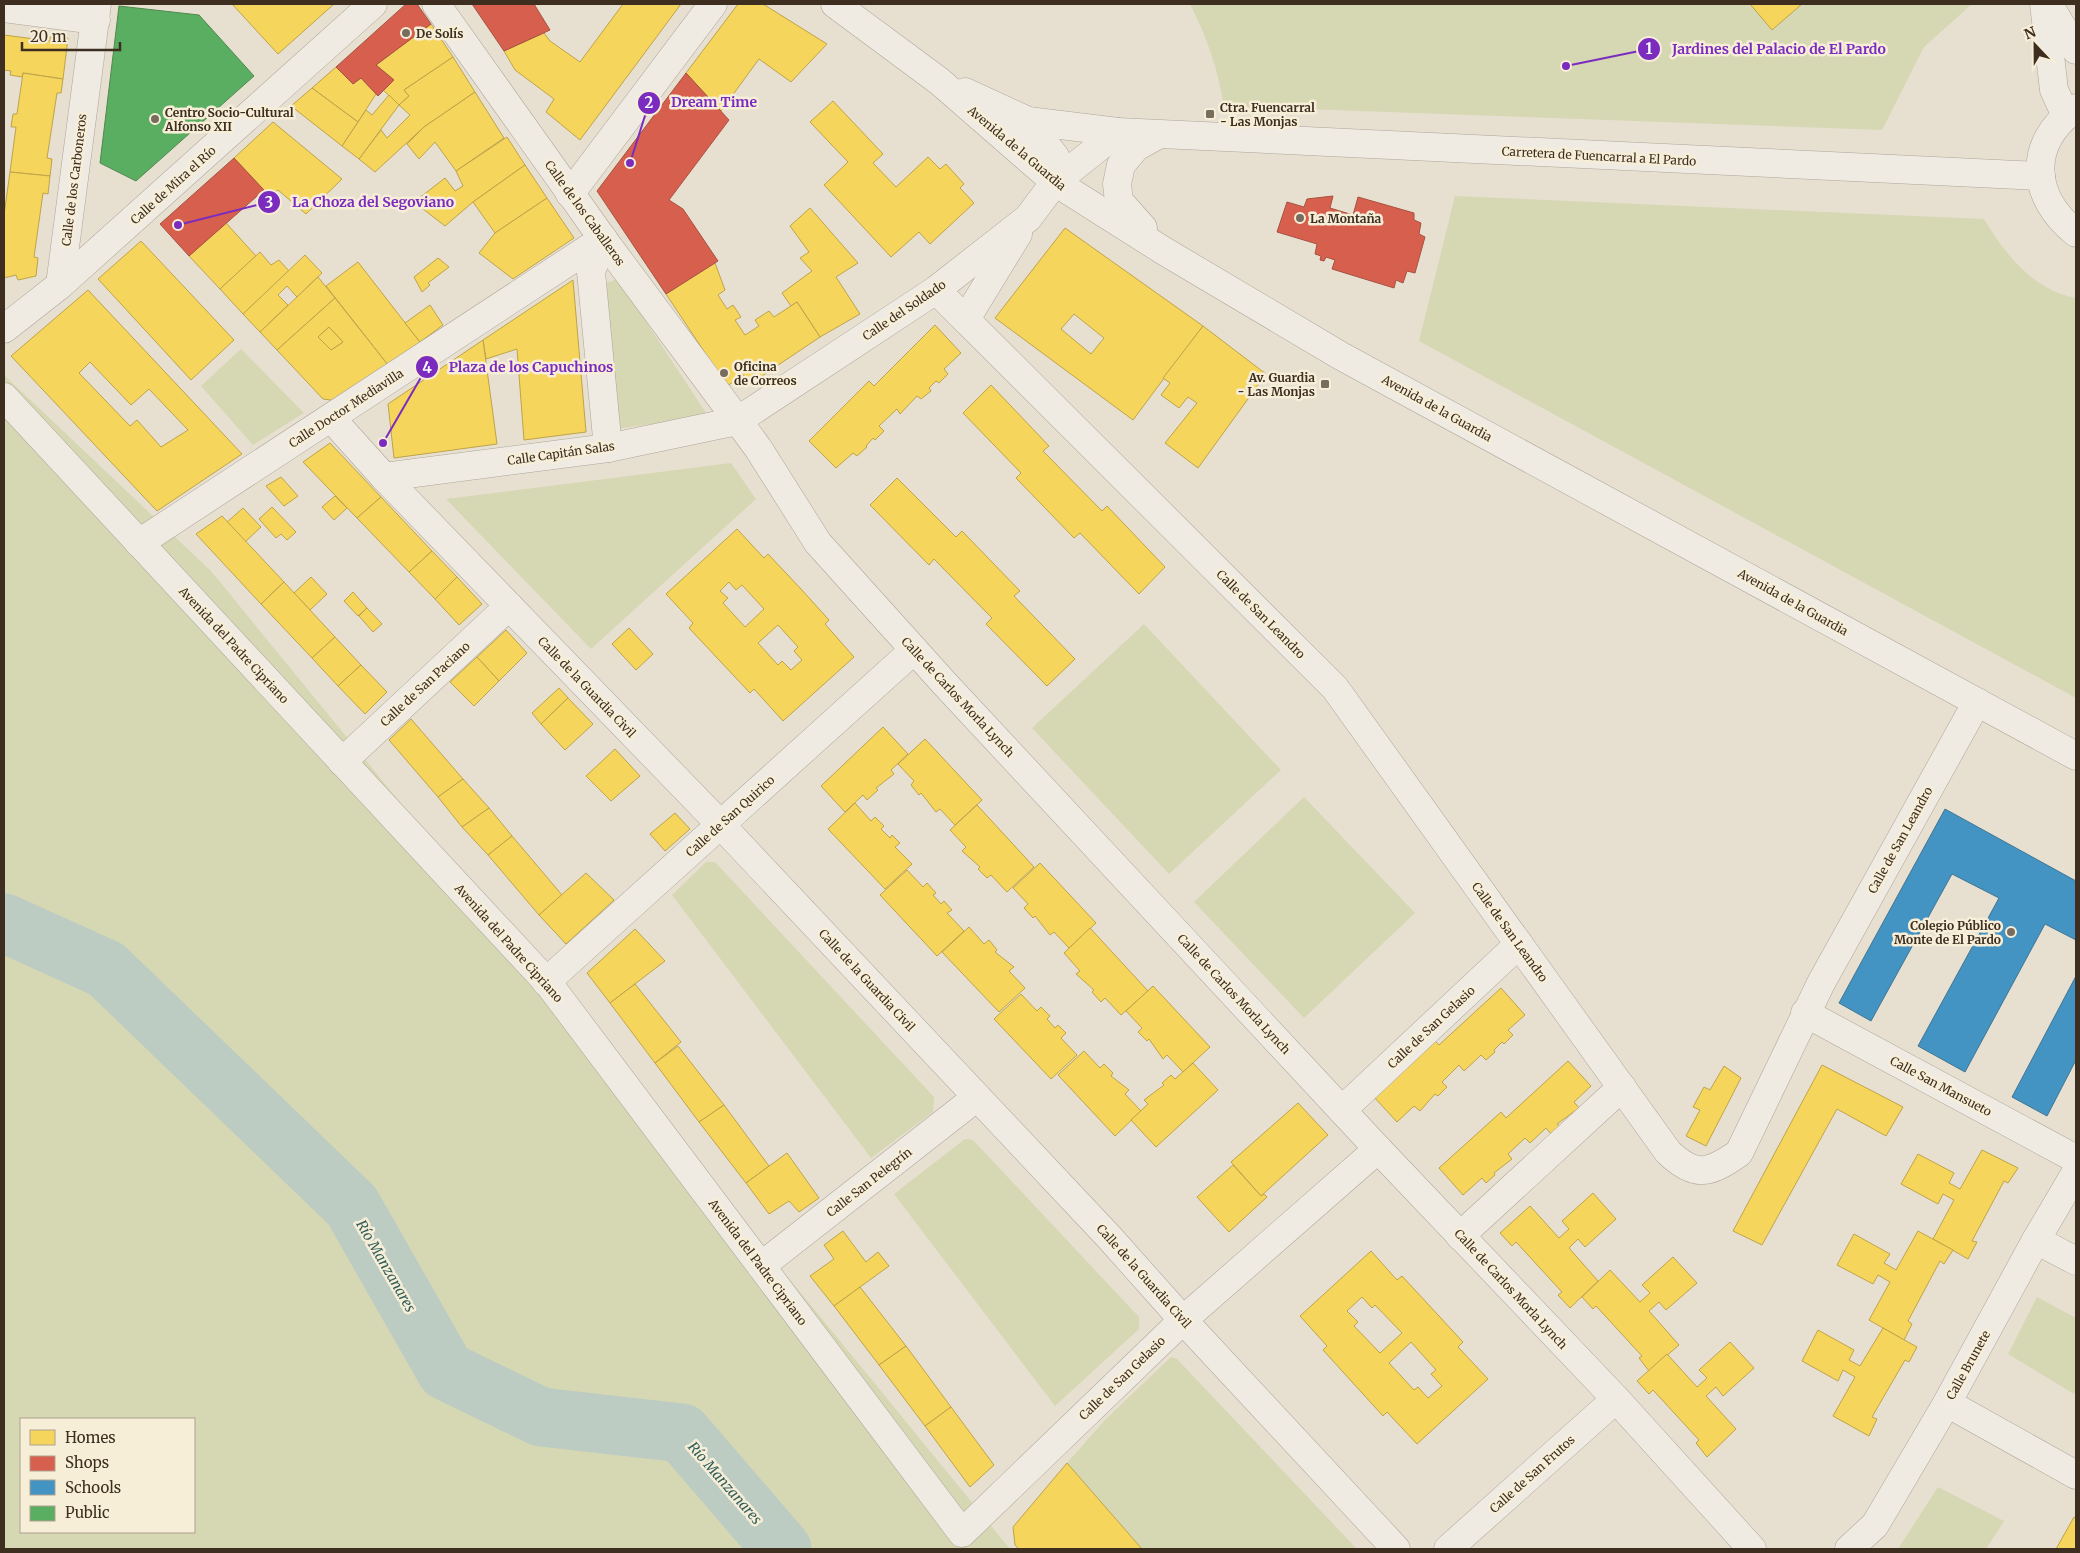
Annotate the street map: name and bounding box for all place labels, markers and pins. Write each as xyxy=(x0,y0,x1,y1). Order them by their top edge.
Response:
place label: De Solís xyxy=(416,26,463,41)
marker: De Solís xyxy=(400,27,412,39)
callout: Jardines del Palacio de El Pardo xyxy=(1637,34,1896,63)
callout: Dream Time xyxy=(636,88,767,117)
place label: Ctra. Fuencarral - Las Monjas xyxy=(1220,100,1315,129)
place label: Centro Socio-Cultural Alfonso XII xyxy=(164,105,294,134)
marker: Ctra. Fuencarral - Las Monjas xyxy=(1204,108,1216,120)
marker: Centro Socio-Cultural Alfonso XII xyxy=(149,113,161,125)
callout: La Choza del Segoviano xyxy=(257,188,464,217)
place label: La Montaña xyxy=(1310,211,1382,226)
marker: La Montaña xyxy=(1294,212,1306,224)
callout: Plaza de los Capuchinos xyxy=(414,353,624,382)
place label: Oficina de Correos xyxy=(734,359,797,388)
marker: Oficina de Correos xyxy=(718,367,730,379)
place label: Av. Guardia - Las Monjas xyxy=(1238,370,1315,399)
marker: Av. Guardia - Las Monjas xyxy=(1319,378,1331,390)
place label: Colegio Público Monte de El Pardo xyxy=(1894,918,2001,947)
marker: Colegio Público Monte de El Pardo xyxy=(2005,926,2017,938)

